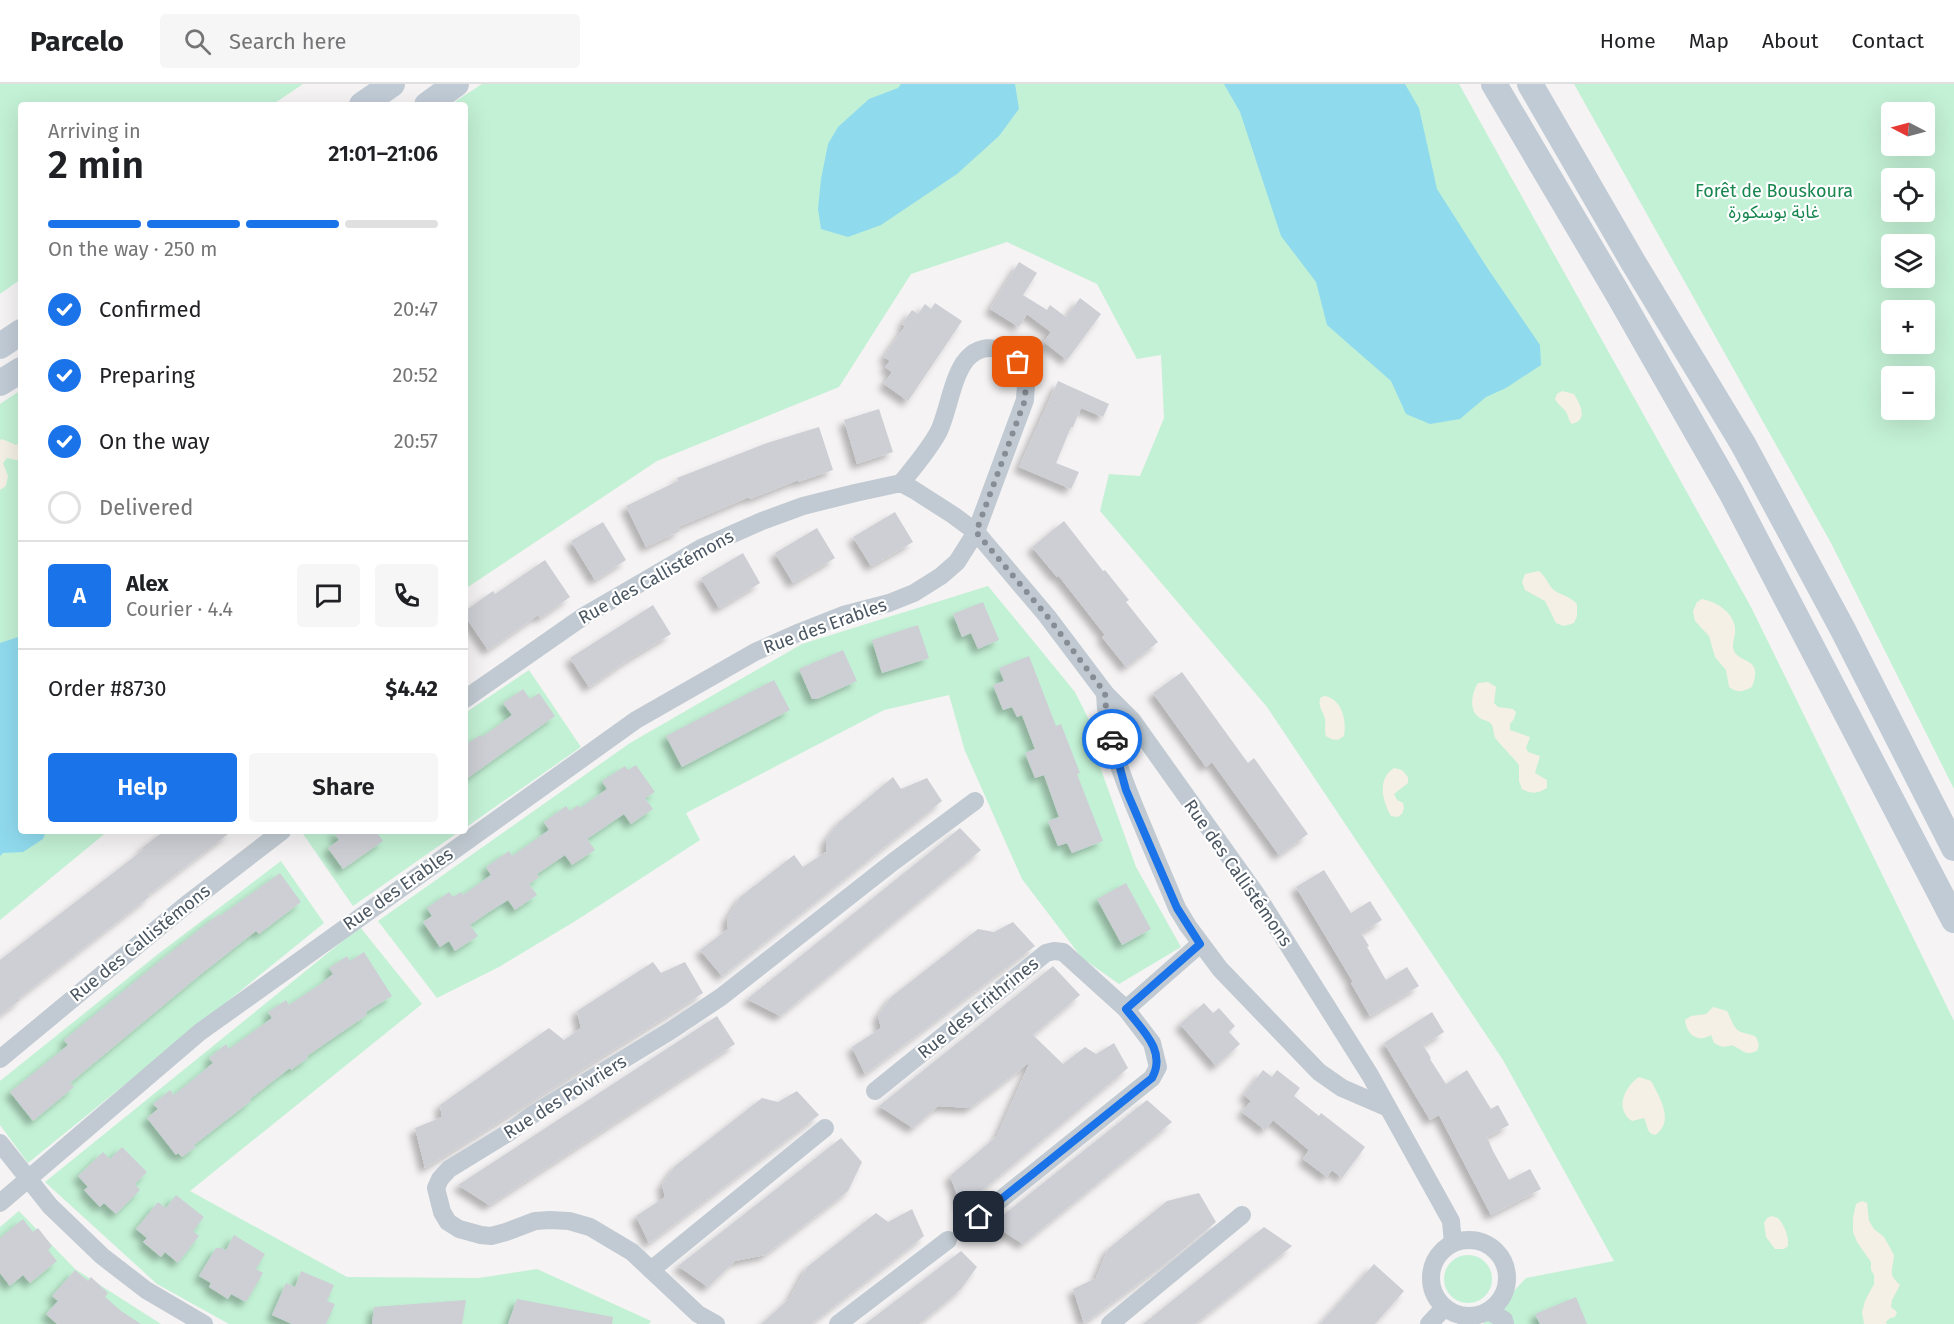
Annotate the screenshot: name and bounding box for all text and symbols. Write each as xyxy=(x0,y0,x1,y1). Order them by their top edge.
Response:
search box xyxy=(160,14,580,68)
text: Parcelo xyxy=(30,25,124,58)
icon: search xyxy=(181,25,214,58)
text: Search here xyxy=(229,28,346,55)
text: Home xyxy=(1600,28,1656,54)
text: Map xyxy=(1689,28,1729,54)
text: About xyxy=(1762,28,1819,54)
text: Contact xyxy=(1852,28,1924,54)
north arrow xyxy=(1881,102,1935,156)
map controls xyxy=(1881,102,1935,420)
text: Arriving in xyxy=(48,119,141,143)
text: 21:01–21:06 xyxy=(328,140,438,167)
text: 2 min xyxy=(48,142,144,188)
button: locate xyxy=(1881,168,1935,222)
park label: Forêt de Bouskoura غابة بوسكورة xyxy=(1695,180,1853,223)
button: layers xyxy=(1881,234,1935,288)
text: On the way · 250 m xyxy=(48,237,217,261)
icon: check xyxy=(48,293,81,326)
text: Confirmed xyxy=(99,296,202,323)
text: 20:47 xyxy=(393,297,438,321)
button: + xyxy=(1881,300,1935,354)
pin xyxy=(992,336,1043,387)
icon: bag xyxy=(1001,345,1034,378)
icon: check xyxy=(48,359,81,392)
text: Preparing xyxy=(99,362,195,389)
text: 20:52 xyxy=(392,363,438,387)
button: − xyxy=(1881,366,1935,420)
icon: check xyxy=(48,425,81,458)
text: On the way xyxy=(99,428,210,455)
text: 20:57 xyxy=(394,429,438,453)
text: Delivered xyxy=(99,494,194,521)
street label: Rue des Callistémons xyxy=(575,525,737,629)
button: chat xyxy=(297,564,360,627)
button: phone xyxy=(375,564,438,627)
text: Alex xyxy=(126,570,169,597)
text: A xyxy=(73,582,86,609)
street label: Rue des Erables xyxy=(760,594,890,658)
text: Courier · 4.4 xyxy=(126,597,233,621)
text: Order #8730 xyxy=(48,675,167,702)
text: $4.42 xyxy=(385,675,438,702)
courier xyxy=(1082,709,1142,769)
icon: car xyxy=(1096,723,1129,756)
button: Help xyxy=(48,753,237,822)
button: Share xyxy=(249,753,438,822)
street label: Rue des Callistémons xyxy=(1179,795,1297,951)
street label: Rue des Erables xyxy=(339,843,457,935)
street label: Rue des Callistémons xyxy=(65,880,215,1006)
street label: Rue des Erithrines xyxy=(913,953,1043,1063)
street label: Rue des Poivriers xyxy=(499,1050,631,1144)
pin xyxy=(953,1191,1004,1242)
icon: home xyxy=(962,1200,995,1233)

